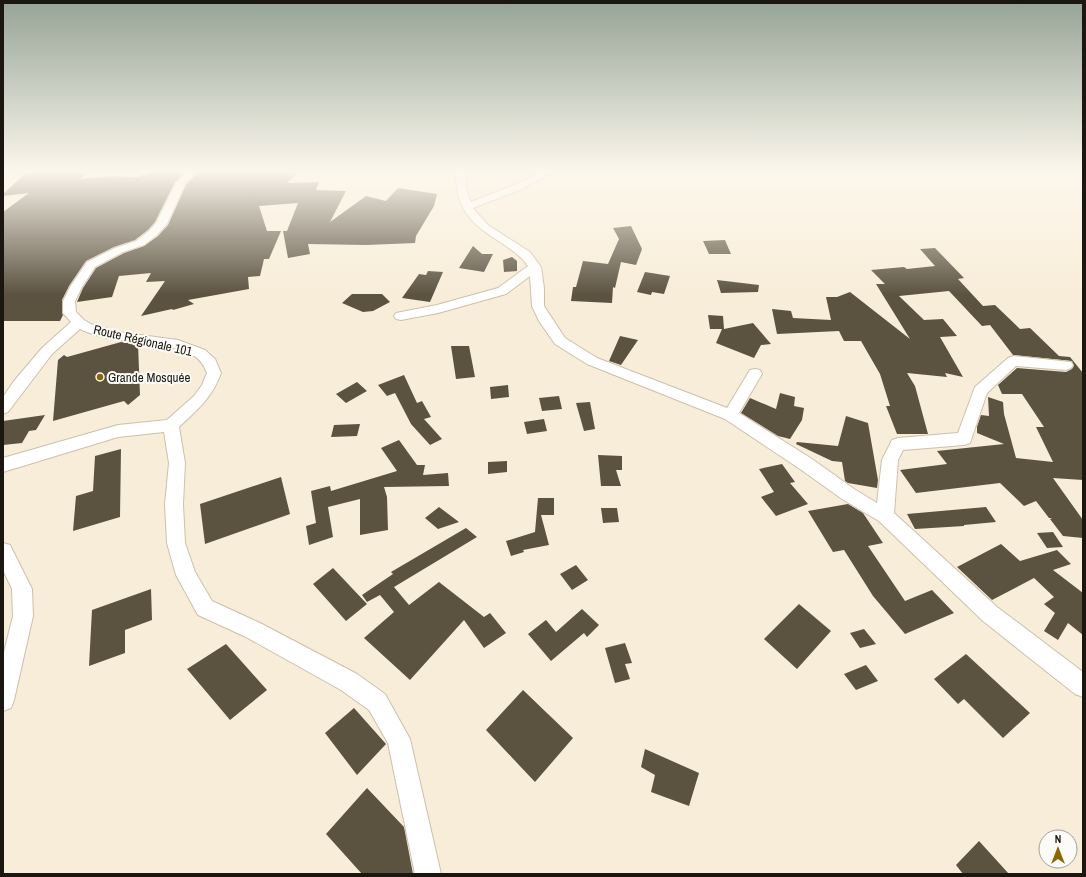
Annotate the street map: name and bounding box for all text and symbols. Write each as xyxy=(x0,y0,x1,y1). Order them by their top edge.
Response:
street label: Route Régionale 101 xyxy=(92,321,194,360)
place label: Grande Mosquée xyxy=(108,369,190,386)
marker: Grande Mosquée xyxy=(95,372,105,382)
north arrow xyxy=(1038,829,1078,869)
text: N xyxy=(1055,832,1061,846)

